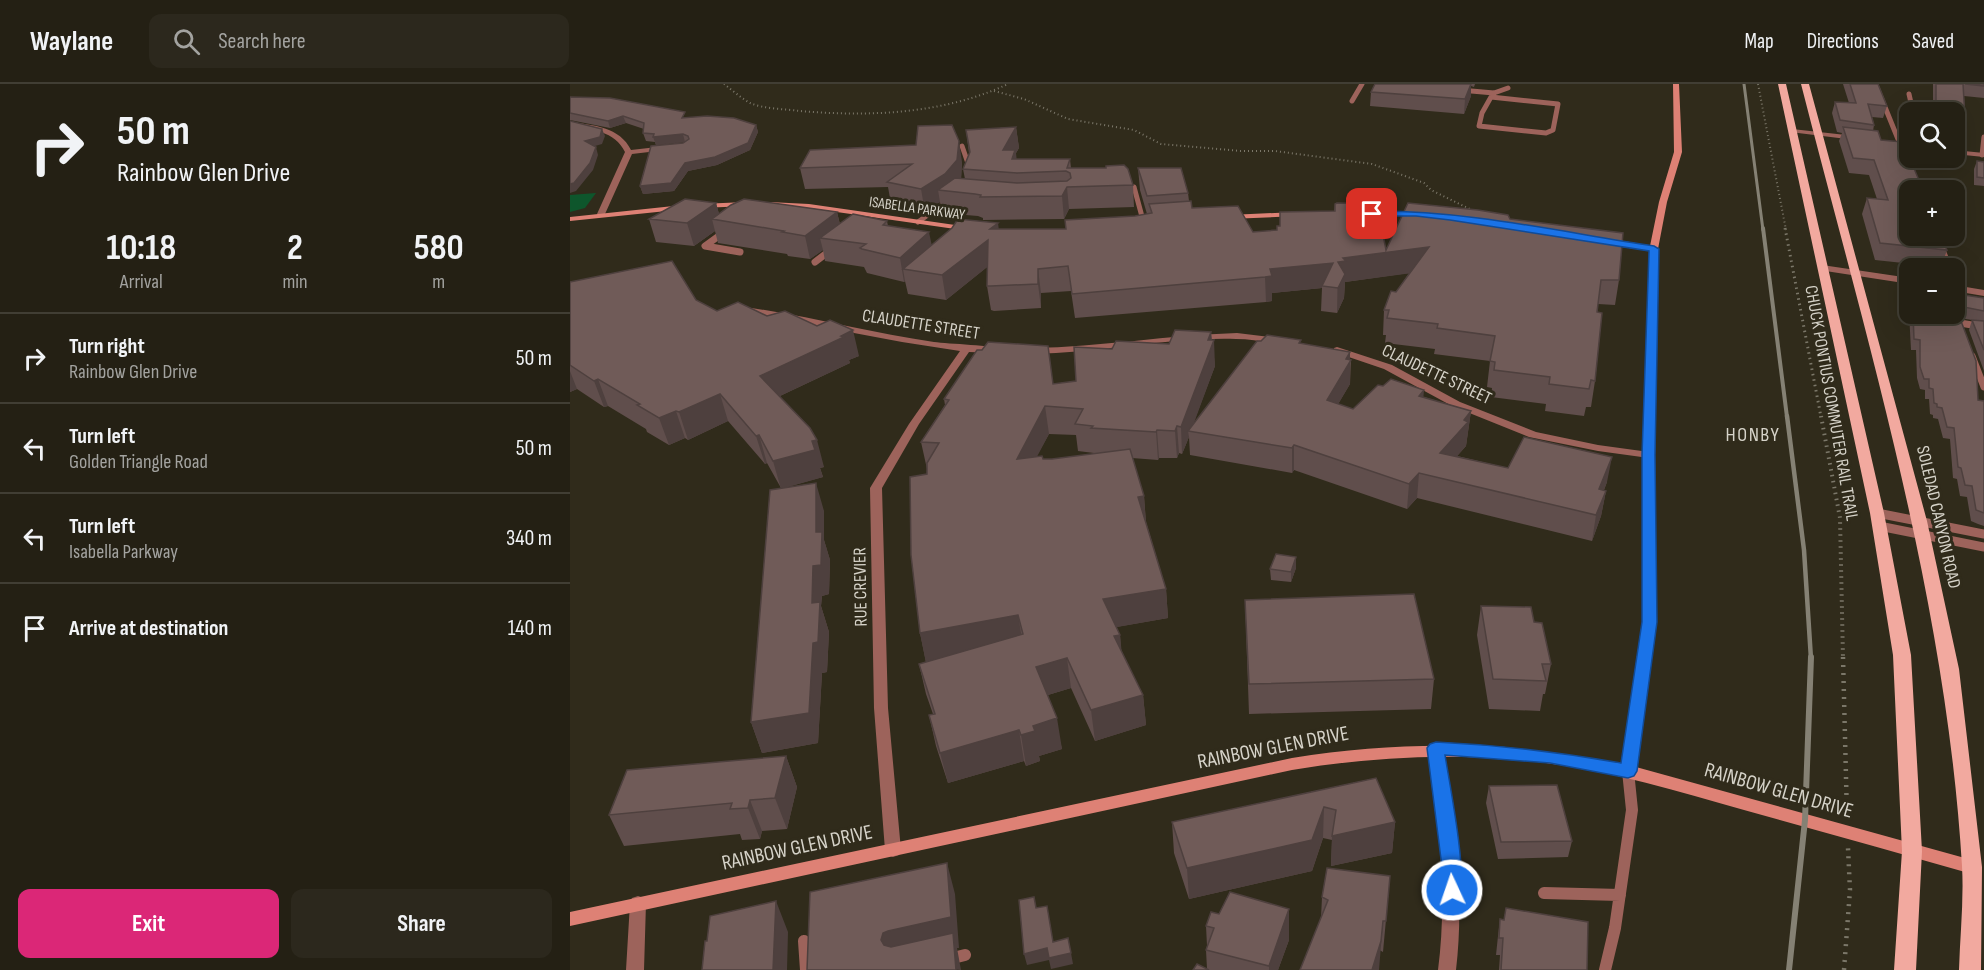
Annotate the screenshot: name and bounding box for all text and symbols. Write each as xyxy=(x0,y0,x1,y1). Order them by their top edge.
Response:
search box xyxy=(149,14,569,68)
text: Waylane xyxy=(30,25,113,58)
icon: search xyxy=(170,25,203,58)
text: Search here xyxy=(218,28,306,55)
text: Map xyxy=(1744,29,1774,54)
text: Directions xyxy=(1807,29,1879,54)
text: Saved xyxy=(1912,29,1954,54)
map controls xyxy=(1899,102,1965,324)
button: search xyxy=(1899,102,1965,168)
text: 50 m xyxy=(117,106,190,157)
icon: right xyxy=(18,108,96,186)
text: Rainbow Glen Drive xyxy=(117,157,290,189)
button: + xyxy=(1899,180,1965,246)
pin xyxy=(1346,188,1397,239)
street label: ISABELLA PARKWAY xyxy=(868,192,967,225)
icon: arrive xyxy=(1355,197,1388,230)
text: 10:18 xyxy=(106,227,176,270)
text: 2 xyxy=(287,227,303,270)
text: 580 xyxy=(414,227,464,270)
button: − xyxy=(1899,258,1965,324)
text: Arrival xyxy=(120,270,163,294)
text: min xyxy=(282,270,308,294)
text: m xyxy=(432,270,445,294)
street label: CHUCK PONTIUS COMMUTER RAIL TRAIL xyxy=(1800,284,1863,523)
street label: CLAUDETTE STREET xyxy=(861,305,981,344)
text: Turn right xyxy=(69,333,145,360)
street label: CLAUDETTE STREET xyxy=(1379,340,1495,409)
icon: right xyxy=(18,342,51,375)
text: 50 m xyxy=(516,345,552,372)
text: Rainbow Glen Drive xyxy=(69,360,197,384)
text: Turn left xyxy=(69,423,135,450)
district label: HONBY xyxy=(1726,423,1780,447)
icon: left xyxy=(18,432,51,465)
text: 50 m xyxy=(516,435,552,462)
street label: SOLEDAD CANYON ROAD xyxy=(1912,444,1965,591)
text: Golden Triangle Road xyxy=(69,450,208,474)
text: Turn left xyxy=(69,513,135,540)
icon: left xyxy=(18,522,51,555)
text: 340 m xyxy=(506,525,552,552)
text: Isabella Parkway xyxy=(69,540,178,564)
street label: RUE CREVIER xyxy=(849,547,872,627)
icon: arrive xyxy=(18,612,51,645)
text: Arrive at destination xyxy=(69,615,228,642)
text: 140 m xyxy=(508,615,552,642)
street label: RAINBOW GLEN DRIVE xyxy=(1195,721,1351,774)
street label: RAINBOW GLEN DRIVE xyxy=(1702,757,1856,824)
street label: RAINBOW GLEN DRIVE xyxy=(719,819,875,876)
position arrow xyxy=(1420,858,1484,922)
button: Exit xyxy=(18,889,279,958)
button: Share xyxy=(291,889,552,958)

